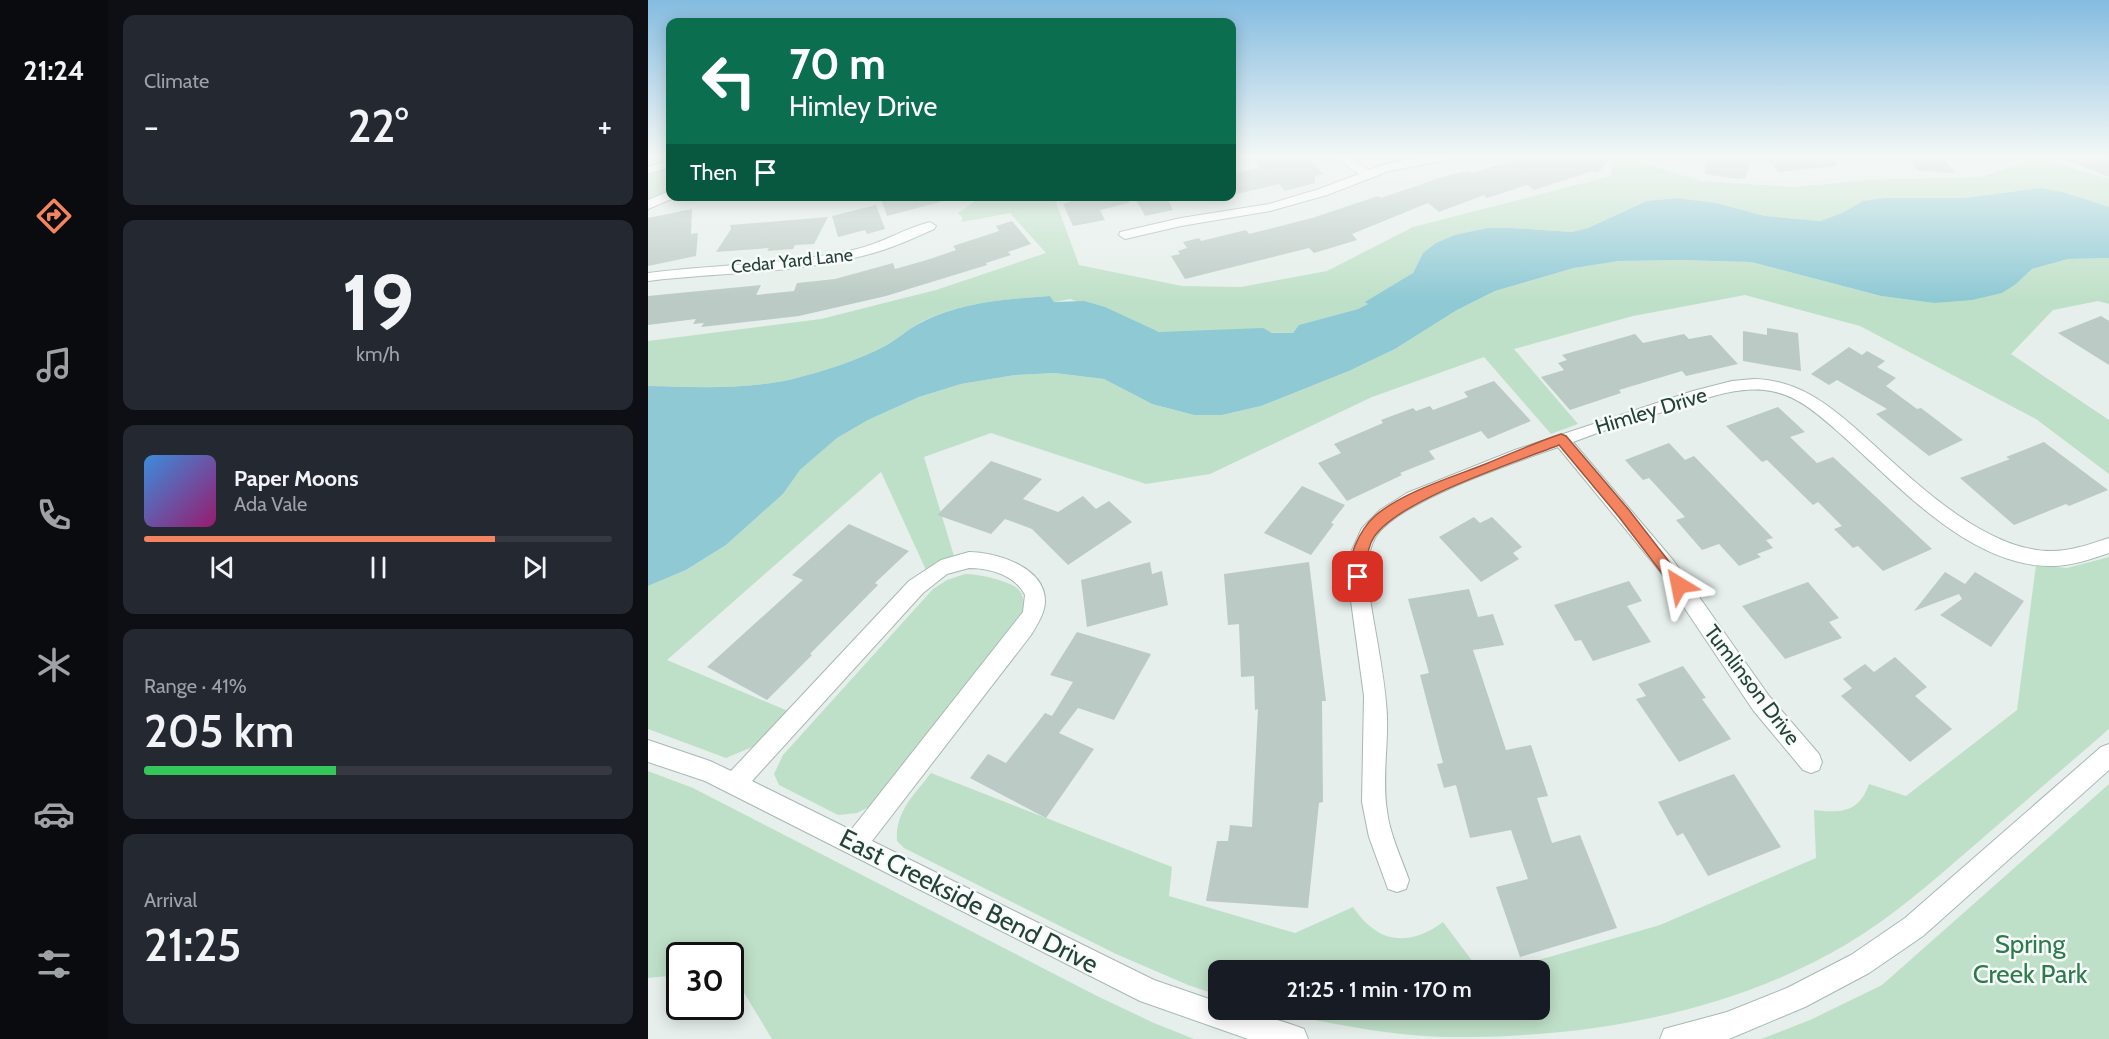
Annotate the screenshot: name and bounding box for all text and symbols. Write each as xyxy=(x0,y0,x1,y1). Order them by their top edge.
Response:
text: 70 m xyxy=(789,38,886,90)
icon: left xyxy=(690,42,768,120)
text: 21:24 xyxy=(23,54,85,87)
text: Climate xyxy=(144,69,209,93)
text: Himley Drive xyxy=(789,90,937,123)
text: 22° xyxy=(348,99,408,153)
text: − xyxy=(144,106,159,146)
text: + xyxy=(597,106,612,146)
icon: arrive xyxy=(749,156,782,189)
text: Then xyxy=(690,159,737,186)
icon: directions xyxy=(33,195,75,237)
street label: Cedar Yard Lane xyxy=(730,244,854,278)
text: 19 xyxy=(342,255,414,350)
text: km/h xyxy=(356,342,400,366)
icon: music xyxy=(33,344,75,386)
street label: Himley Drive xyxy=(1592,382,1710,439)
text: Paper Moons xyxy=(234,465,358,492)
text: Ada Vale xyxy=(234,492,307,516)
icon: phone xyxy=(33,494,75,536)
icon: previous xyxy=(206,551,239,584)
icon: pause xyxy=(362,551,395,584)
icon: next xyxy=(518,551,551,584)
pin xyxy=(1332,551,1383,602)
position arrow xyxy=(1647,553,1711,617)
icon: arrive xyxy=(1341,560,1374,593)
street label: Tumlinson Drive xyxy=(1699,620,1806,750)
icon: climate xyxy=(33,644,75,686)
text: Range · 41% xyxy=(144,674,247,698)
text: 205 km xyxy=(144,704,294,758)
icon: car xyxy=(33,793,75,835)
street label: East Creekside Bend Drive xyxy=(834,822,1104,980)
text: Arrival xyxy=(144,888,197,912)
text: 21:25 xyxy=(144,918,241,972)
park label: Spring Creek Park xyxy=(1973,928,2088,990)
speed limit sign: 30 xyxy=(666,942,744,1020)
icon: filters xyxy=(33,943,75,985)
text: 21:25 · 1 min · 170 m xyxy=(1286,976,1472,1003)

